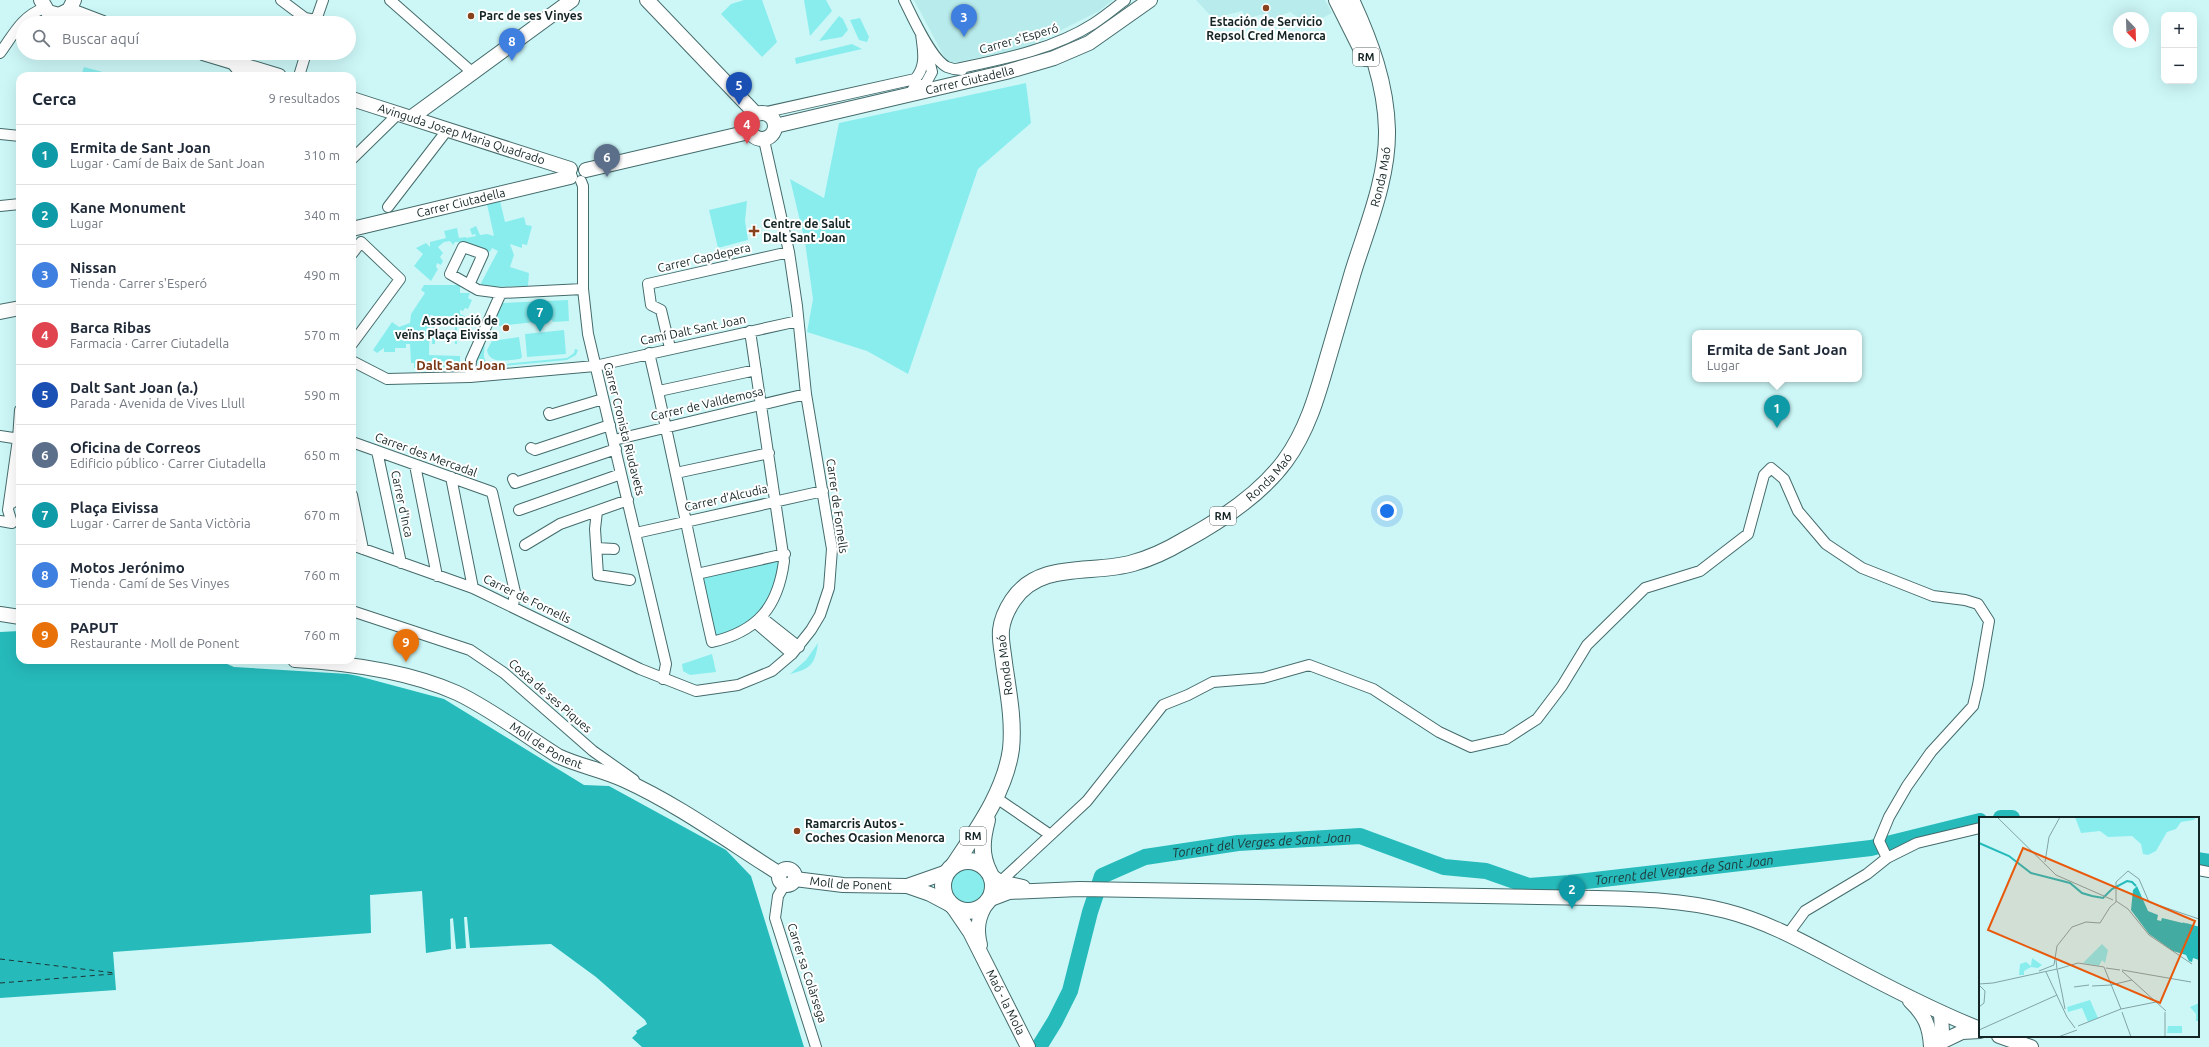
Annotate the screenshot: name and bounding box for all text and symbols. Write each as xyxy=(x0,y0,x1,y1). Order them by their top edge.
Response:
marker: Estación de Servicio Repsol Cred Menorca xyxy=(1261,3,1271,13)
pin: 3 xyxy=(951,4,977,37)
place label: Parc de ses Vinyes xyxy=(479,9,583,22)
marker: Parc de ses Vinyes xyxy=(466,11,476,21)
north arrow xyxy=(2113,12,2149,48)
map controls xyxy=(2161,12,2197,84)
button: + xyxy=(2161,12,2197,48)
place label: Estación de Servicio Repsol Cred Menorca xyxy=(1206,15,1326,42)
search box xyxy=(16,16,356,60)
street label: Carrer s'Esperó xyxy=(978,21,1060,56)
icon: search xyxy=(30,27,52,49)
pin: 8 xyxy=(499,28,525,61)
text: Buscar aquí xyxy=(62,30,139,47)
road number: RM xyxy=(1353,48,1379,66)
button: − xyxy=(2161,48,2197,84)
street label: Carrer Ciutadella xyxy=(924,63,1016,97)
pin: 5 xyxy=(726,72,752,105)
text: Cerca xyxy=(32,89,77,108)
text: 9 resultados xyxy=(269,91,340,105)
street label: Avinguda Josep Maria Quadrado xyxy=(376,101,547,167)
pin: 4 xyxy=(734,111,760,144)
text: Ermita de Sant Joan xyxy=(70,139,211,156)
pin: 6 xyxy=(594,144,620,177)
street label: Ronda Maó xyxy=(1368,146,1392,208)
text: 1 xyxy=(41,148,49,162)
text: 310 m xyxy=(304,148,340,162)
text: Lugar · Camí de Baix de Sant Joan xyxy=(70,156,265,170)
street label: Carrer Ciutadella xyxy=(415,186,506,219)
text: Kane Monument xyxy=(70,199,186,216)
text: 2 xyxy=(41,208,49,222)
text: 340 m xyxy=(304,208,340,222)
text: Lugar xyxy=(70,216,103,230)
place label: Centre de Salut Dalt Sant Joan xyxy=(763,217,850,244)
marker: Centre de Salut Dalt Sant Joan xyxy=(748,225,760,237)
street label: Carrer Capdepera xyxy=(656,240,752,275)
text: Nissan xyxy=(70,259,116,276)
text: 3 xyxy=(41,268,49,282)
text: 490 m xyxy=(304,268,340,282)
text: Tienda · Carrer s'Esperó xyxy=(70,276,207,290)
pin: 7 xyxy=(527,299,553,332)
street label: Camí Dalt Sant Joan xyxy=(639,312,747,347)
place label: Associació de veïns Plaça Eivissa xyxy=(395,314,498,343)
text: Barca Ribas xyxy=(70,319,151,336)
marker: Associació de veïns Plaça Eivissa xyxy=(501,323,511,333)
text: 4 xyxy=(41,328,49,342)
text: 570 m xyxy=(304,328,340,342)
popup xyxy=(1692,330,1862,382)
text: Farmacia · Carrer Ciutadella xyxy=(70,336,229,350)
text: Ermita de Sant Joan xyxy=(1707,341,1847,358)
district label: Dalt Sant Joan xyxy=(416,358,506,372)
text: Lugar xyxy=(1707,358,1740,372)
street label: Carrer Cronista Riudavets xyxy=(602,361,647,497)
text: Dalt Sant Joan (a.) xyxy=(70,379,198,396)
street label: Carrer de Valldemosa xyxy=(649,384,764,423)
text: 5 xyxy=(41,388,49,402)
text: 590 m xyxy=(304,388,340,402)
pin: 1 xyxy=(1764,395,1790,428)
text: Parada · Avenida de Vives Llull xyxy=(70,396,245,410)
street label: Carrer des Mercadal xyxy=(373,430,479,479)
text: Oficina de Correos xyxy=(70,439,201,456)
text: 6 xyxy=(41,448,49,462)
text: 650 m xyxy=(304,448,340,462)
street label: Ronda Maó xyxy=(1243,451,1294,504)
text: Edificio público · Carrer Ciutadella xyxy=(70,456,266,470)
street label: Carrer de Fornells xyxy=(824,458,851,554)
street label: Carrer d'Inca xyxy=(389,469,416,539)
street label: Carrer d'Alcudia xyxy=(683,482,769,513)
text: Plaça Eivissa xyxy=(70,499,159,516)
your location xyxy=(1377,501,1397,521)
road number: RM xyxy=(1210,507,1236,525)
text: 7 xyxy=(41,508,49,522)
text: 670 m xyxy=(304,508,340,522)
text: Lugar · Carrer de Santa Victòria xyxy=(70,516,251,530)
text: Motos Jerónimo xyxy=(70,559,185,576)
text: 8 xyxy=(41,568,49,582)
text: 760 m xyxy=(304,568,340,582)
street label: Carrer de Fornells xyxy=(481,572,573,625)
text: Tienda · Camí de Ses Vinyes xyxy=(70,576,229,590)
text: PAPUT xyxy=(70,619,118,636)
text: 9 xyxy=(41,628,49,642)
text: 760 m xyxy=(304,628,340,642)
pin: 9 xyxy=(393,629,419,662)
street label: Ronda Maó xyxy=(994,634,1015,696)
text: Restaurante · Moll de Ponent xyxy=(70,636,239,650)
street label: Costa de ses Piques xyxy=(506,656,594,735)
street label: Moll de Ponent xyxy=(508,719,584,771)
place label: Ramarcris Autos - Coches Ocasion Menorca xyxy=(805,817,945,844)
inset map xyxy=(1979,817,2199,1037)
marker: Ramarcris Autos - Coches Ocasion Menorca xyxy=(792,826,802,836)
road number: RM xyxy=(960,827,986,845)
water label: Torrent del Verges de Sant Joan xyxy=(1171,830,1352,860)
water label: Torrent del Verges de Sant Joan xyxy=(1594,852,1774,887)
street label: Moll de Ponent xyxy=(809,874,892,892)
pin: 2 xyxy=(1559,876,1585,909)
street label: Carrer sa Colàrsega xyxy=(785,921,830,1024)
street label: Maó - la Mola xyxy=(984,967,1028,1037)

